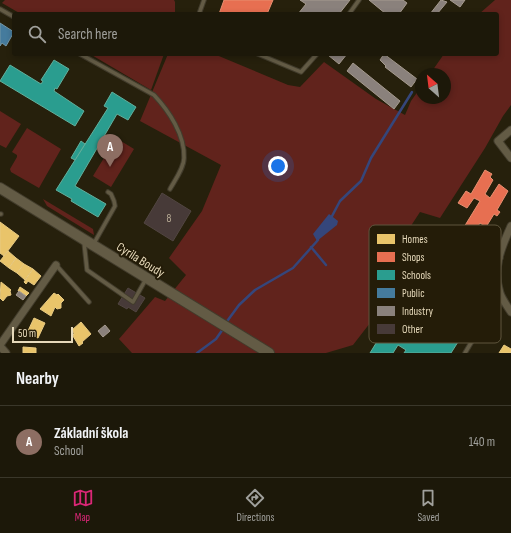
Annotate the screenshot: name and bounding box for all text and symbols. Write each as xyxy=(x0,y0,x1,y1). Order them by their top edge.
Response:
search box xyxy=(12,12,499,56)
icon: search xyxy=(26,23,48,45)
text: Search here xyxy=(58,25,118,44)
north arrow xyxy=(415,68,451,104)
pin: A xyxy=(97,134,123,167)
your location xyxy=(268,156,288,176)
house number: 8 xyxy=(167,212,172,225)
legend xyxy=(369,225,501,343)
text: Homes xyxy=(402,233,428,246)
street label: Cyrila Boudy xyxy=(113,239,168,281)
text: Shops xyxy=(402,251,425,264)
text: Schools xyxy=(402,269,431,282)
text: Public xyxy=(402,287,425,300)
text: Industry xyxy=(402,305,434,318)
text: Other xyxy=(402,323,423,336)
scale bar xyxy=(12,325,73,344)
text: 50 m xyxy=(18,327,36,340)
text: Nearby xyxy=(16,369,59,389)
text: Základní škola xyxy=(54,424,128,443)
text: A xyxy=(26,434,32,450)
text: 140 m xyxy=(469,434,495,450)
text: School xyxy=(54,443,84,459)
tab: Map xyxy=(72,487,94,524)
tab: Directions xyxy=(237,487,274,524)
tab: Saved xyxy=(417,487,439,524)

